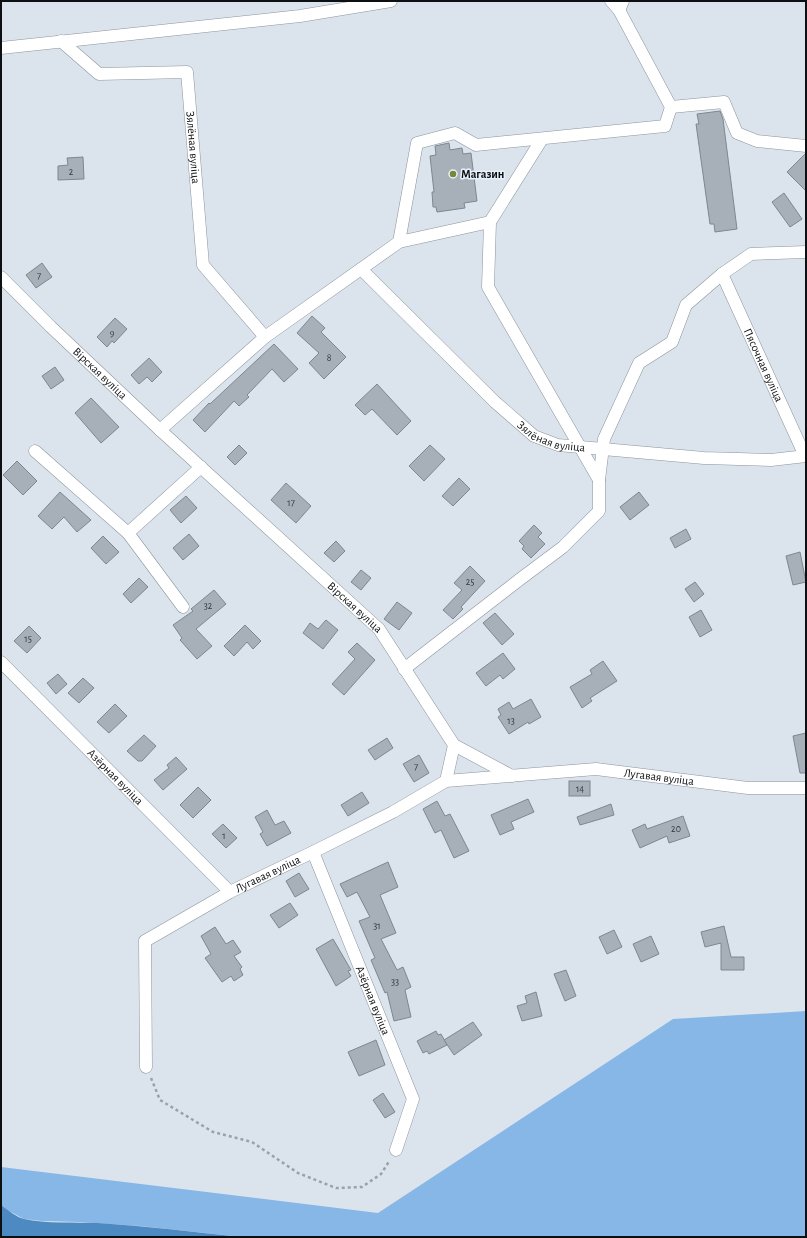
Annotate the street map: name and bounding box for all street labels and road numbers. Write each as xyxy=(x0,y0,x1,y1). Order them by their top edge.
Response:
street label: Зялёная вуліца xyxy=(184,111,202,185)
street label: Пясочная вуліца xyxy=(742,326,786,404)
street label: Вірская вуліца xyxy=(71,345,130,402)
street label: Зялёная вуліца xyxy=(515,418,586,453)
street label: Вірская вуліца xyxy=(325,579,385,635)
street label: Азёрная вуліца xyxy=(85,747,146,807)
street label: Лугавая вуліца xyxy=(623,767,695,787)
street label: Лугавая вуліца xyxy=(233,853,303,895)
street label: Азёрная вуліца xyxy=(354,964,393,1037)

